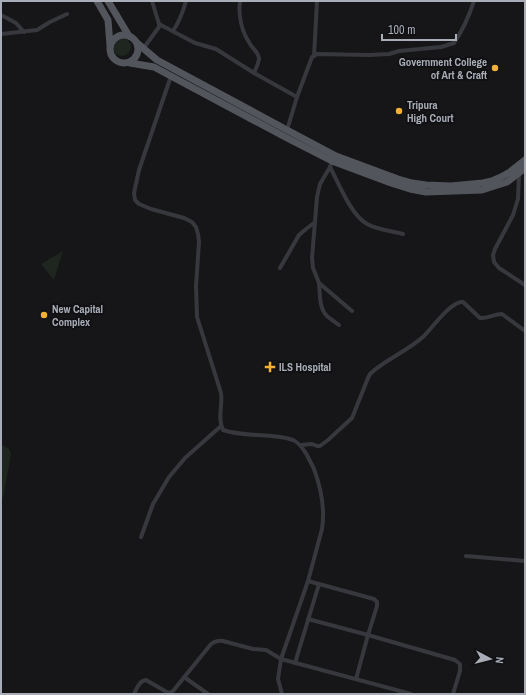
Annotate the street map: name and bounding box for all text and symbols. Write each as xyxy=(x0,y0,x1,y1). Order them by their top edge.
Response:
scale bar xyxy=(382,16,456,42)
text: 100 m xyxy=(388,22,415,38)
place label: Government College of Art & Craft xyxy=(399,55,487,82)
marker: Government College of Art & Craft xyxy=(490,63,500,73)
place label: Tripura High Court xyxy=(407,98,454,125)
marker: Tripura High Court xyxy=(394,106,404,116)
place label: New Capital Complex xyxy=(52,302,103,329)
marker: New Capital Complex xyxy=(39,310,49,320)
place label: ILS Hospital xyxy=(279,360,331,374)
marker: ILS Hospital xyxy=(264,361,276,373)
north arrow xyxy=(470,639,510,679)
text: N xyxy=(493,656,507,664)

